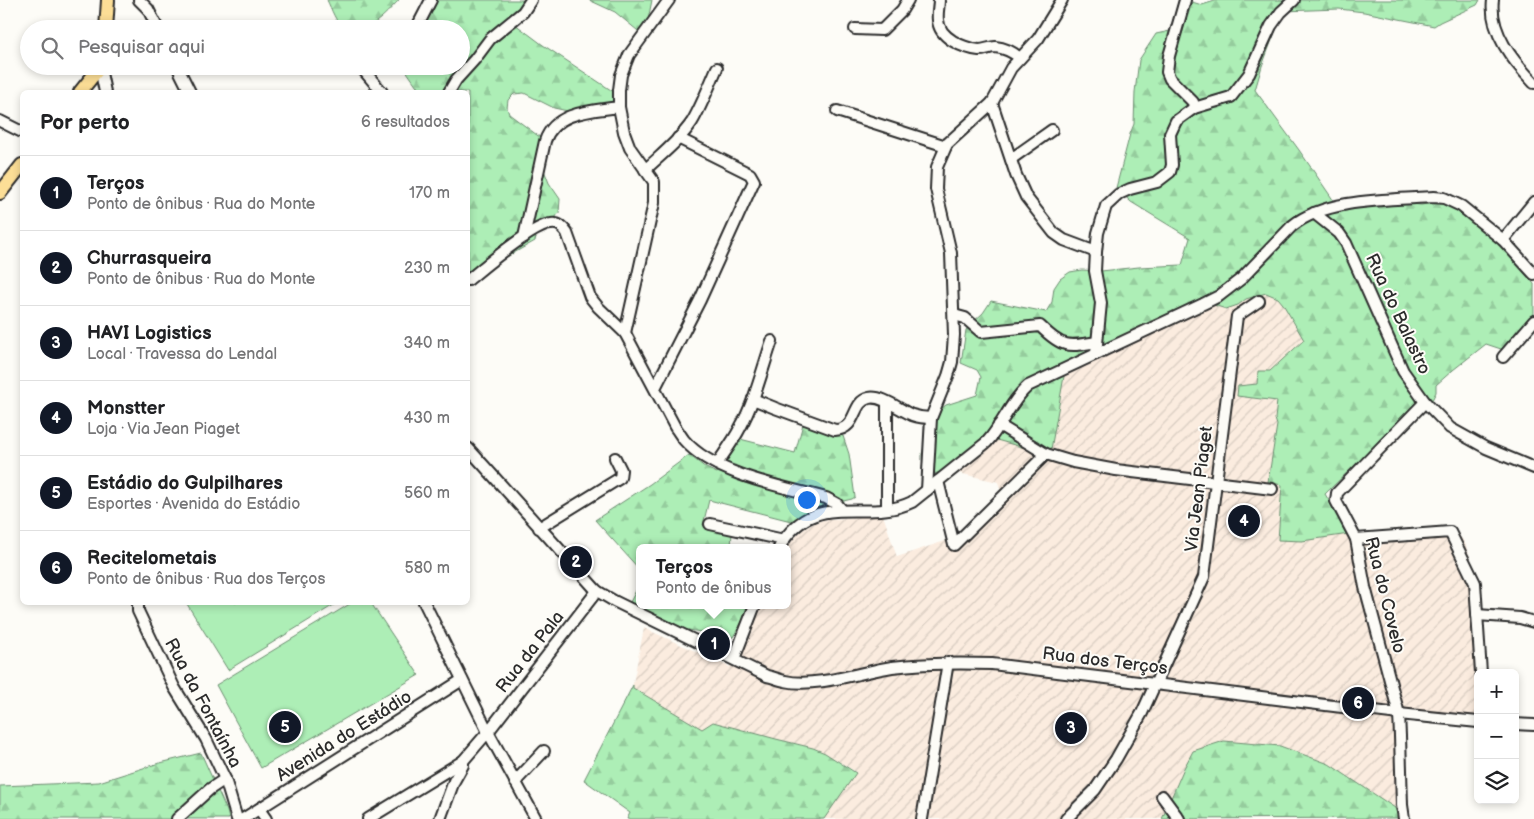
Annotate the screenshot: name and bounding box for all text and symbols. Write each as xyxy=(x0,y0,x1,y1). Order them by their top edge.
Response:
search box xyxy=(20,20,470,75)
icon: search xyxy=(38,34,66,62)
text: Pesquisar aqui xyxy=(78,36,205,59)
text: Por perto xyxy=(40,110,130,135)
text: 6 resultados xyxy=(361,113,450,132)
text: Terços xyxy=(87,172,144,195)
text: 1 xyxy=(53,184,59,203)
text: 170 m xyxy=(409,184,450,203)
text: Ponto de ônibus · Rua do Monte xyxy=(87,195,315,214)
text: Churrasqueira xyxy=(87,247,212,270)
street label: Rua do Balastro xyxy=(1361,250,1435,378)
text: 2 xyxy=(51,259,61,278)
text: 230 m xyxy=(404,259,450,278)
text: Ponto de ônibus · Rua do Monte xyxy=(87,270,315,289)
text: HAVI Logistics xyxy=(87,322,212,345)
text: 3 xyxy=(51,334,61,353)
text: 340 m xyxy=(403,334,450,353)
text: Local · Travessa do Lendal xyxy=(87,345,277,364)
text: Monstter xyxy=(87,397,165,420)
text: 4 xyxy=(51,409,61,428)
text: 430 m xyxy=(403,409,450,428)
text: Loja · Via Jean Piaget xyxy=(87,420,240,439)
street label: Via Jean Piaget xyxy=(1181,424,1217,553)
text: Estádio do Gulpilhares xyxy=(87,472,283,495)
text: 5 xyxy=(51,484,61,503)
text: 560 m xyxy=(404,484,450,503)
your location xyxy=(794,487,820,513)
text: Esportes · Avenida do Estádio xyxy=(87,495,300,514)
pin: 4 xyxy=(1228,502,1260,540)
street label: Rua do Covelo xyxy=(1360,535,1410,655)
pin: 2 xyxy=(560,543,592,581)
popup xyxy=(636,544,791,609)
text: Recitelometais xyxy=(87,547,217,570)
text: Terços xyxy=(656,556,713,579)
text: 6 xyxy=(51,559,61,578)
text: 580 m xyxy=(405,559,450,578)
text: Ponto de ônibus · Rua dos Terços xyxy=(87,570,325,589)
text: Ponto de ônibus xyxy=(656,579,771,598)
street label: Rua da Pala xyxy=(492,607,568,697)
pin: 1 xyxy=(698,625,730,663)
street label: Rua da Fontaínha xyxy=(160,635,246,771)
street label: Rua dos Terços xyxy=(1041,643,1169,679)
map controls xyxy=(1474,669,1519,804)
button: + xyxy=(1474,669,1519,714)
pin: 6 xyxy=(1342,684,1374,722)
street label: Avenida do Estádio xyxy=(273,686,415,786)
pin: 5 xyxy=(269,708,301,746)
pin: 3 xyxy=(1055,709,1087,747)
button: − xyxy=(1474,714,1519,759)
button: layers xyxy=(1474,759,1519,804)

